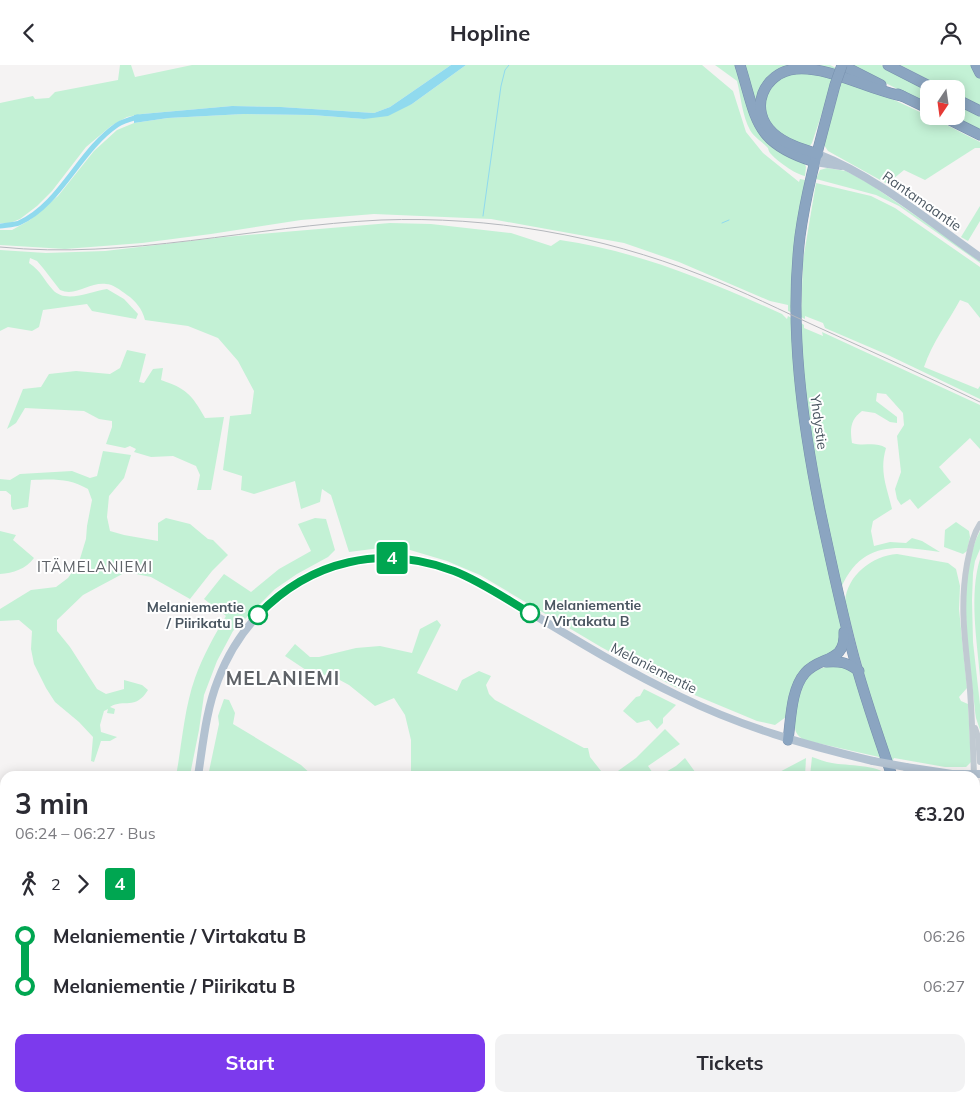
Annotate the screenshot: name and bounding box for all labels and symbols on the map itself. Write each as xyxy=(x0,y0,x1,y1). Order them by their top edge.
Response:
north arrow xyxy=(920,80,965,125)
street label: Rantamaantie xyxy=(879,167,965,235)
street label: Yhdystie xyxy=(806,392,832,451)
line badge: 4 xyxy=(376,542,408,574)
district label: ITÄMELANIEMI xyxy=(37,557,153,576)
place label: Melaniementie / Virtakatu B xyxy=(543,596,642,630)
place label: Melaniementie / Piirikatu B xyxy=(147,598,244,632)
marker: Melaniementie / Virtakatu B xyxy=(520,603,540,623)
marker: Melaniementie / Piirikatu B xyxy=(248,605,268,625)
street label: Melaniementie xyxy=(608,639,700,697)
district label: MELANIEMI xyxy=(226,666,340,690)

